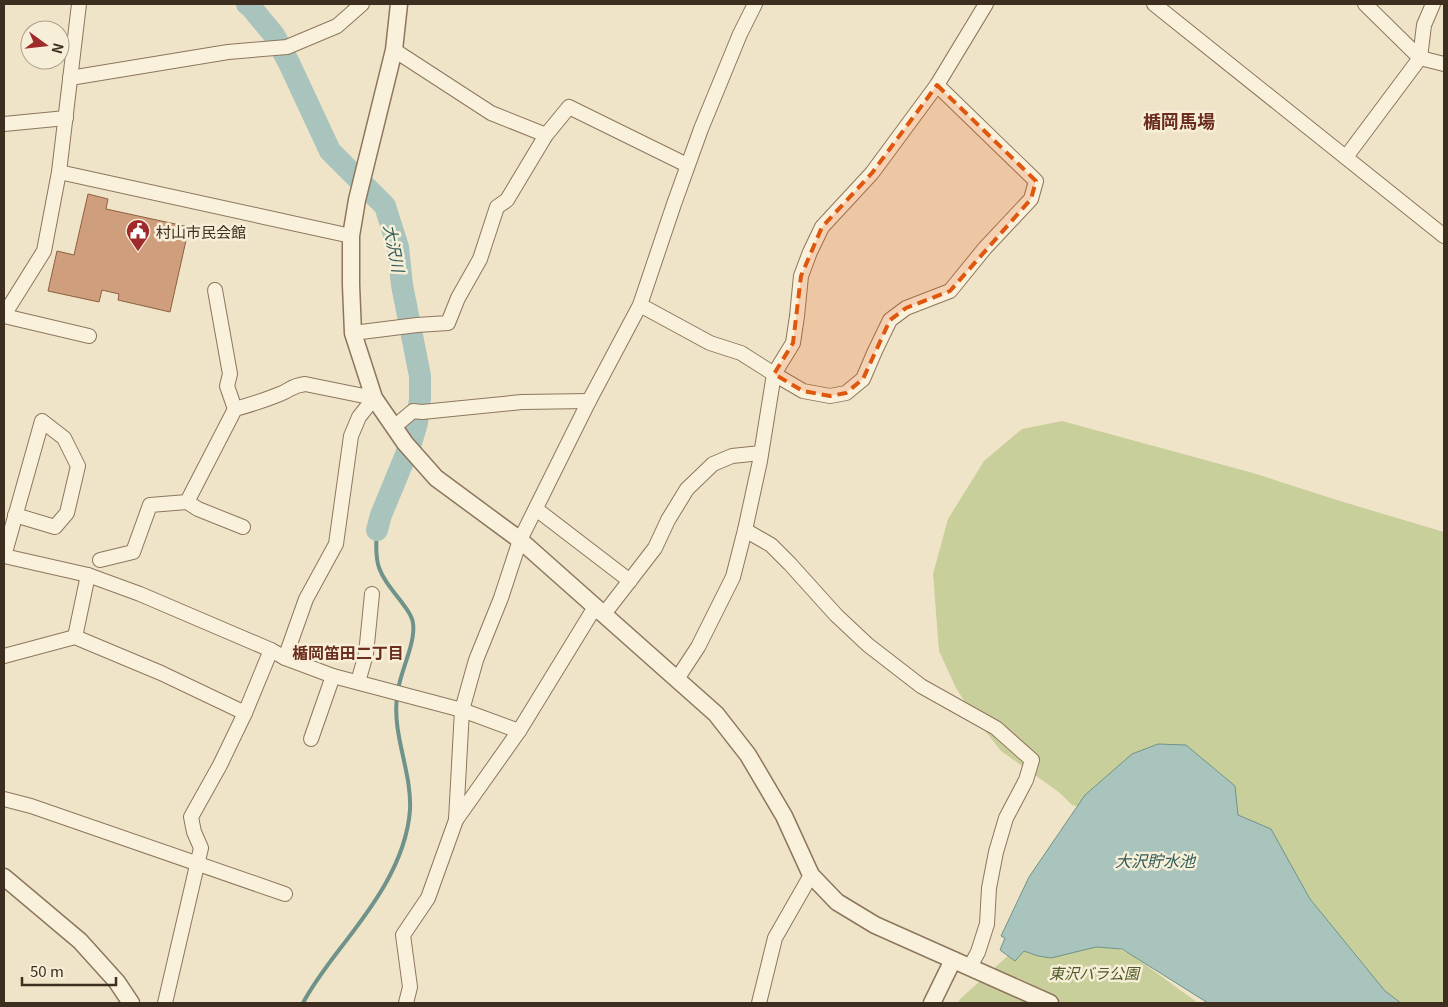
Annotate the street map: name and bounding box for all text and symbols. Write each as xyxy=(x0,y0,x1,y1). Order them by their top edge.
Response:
north arrow xyxy=(20,20,70,70)
text: N xyxy=(48,41,70,56)
district label: 楯岡馬場 xyxy=(1143,107,1215,133)
public building icon: 村山市民会館 xyxy=(125,218,151,252)
place label: 村山市民会館 xyxy=(156,221,246,242)
water label: 大沢川 xyxy=(379,222,412,276)
district label: 楯岡笛田二丁目 xyxy=(292,640,404,664)
water label: 大沢貯水池 xyxy=(1115,848,1197,872)
scale bar xyxy=(22,954,116,986)
text: 50 m xyxy=(30,960,64,981)
park label: 東沢バラ公園 xyxy=(1049,962,1141,983)

